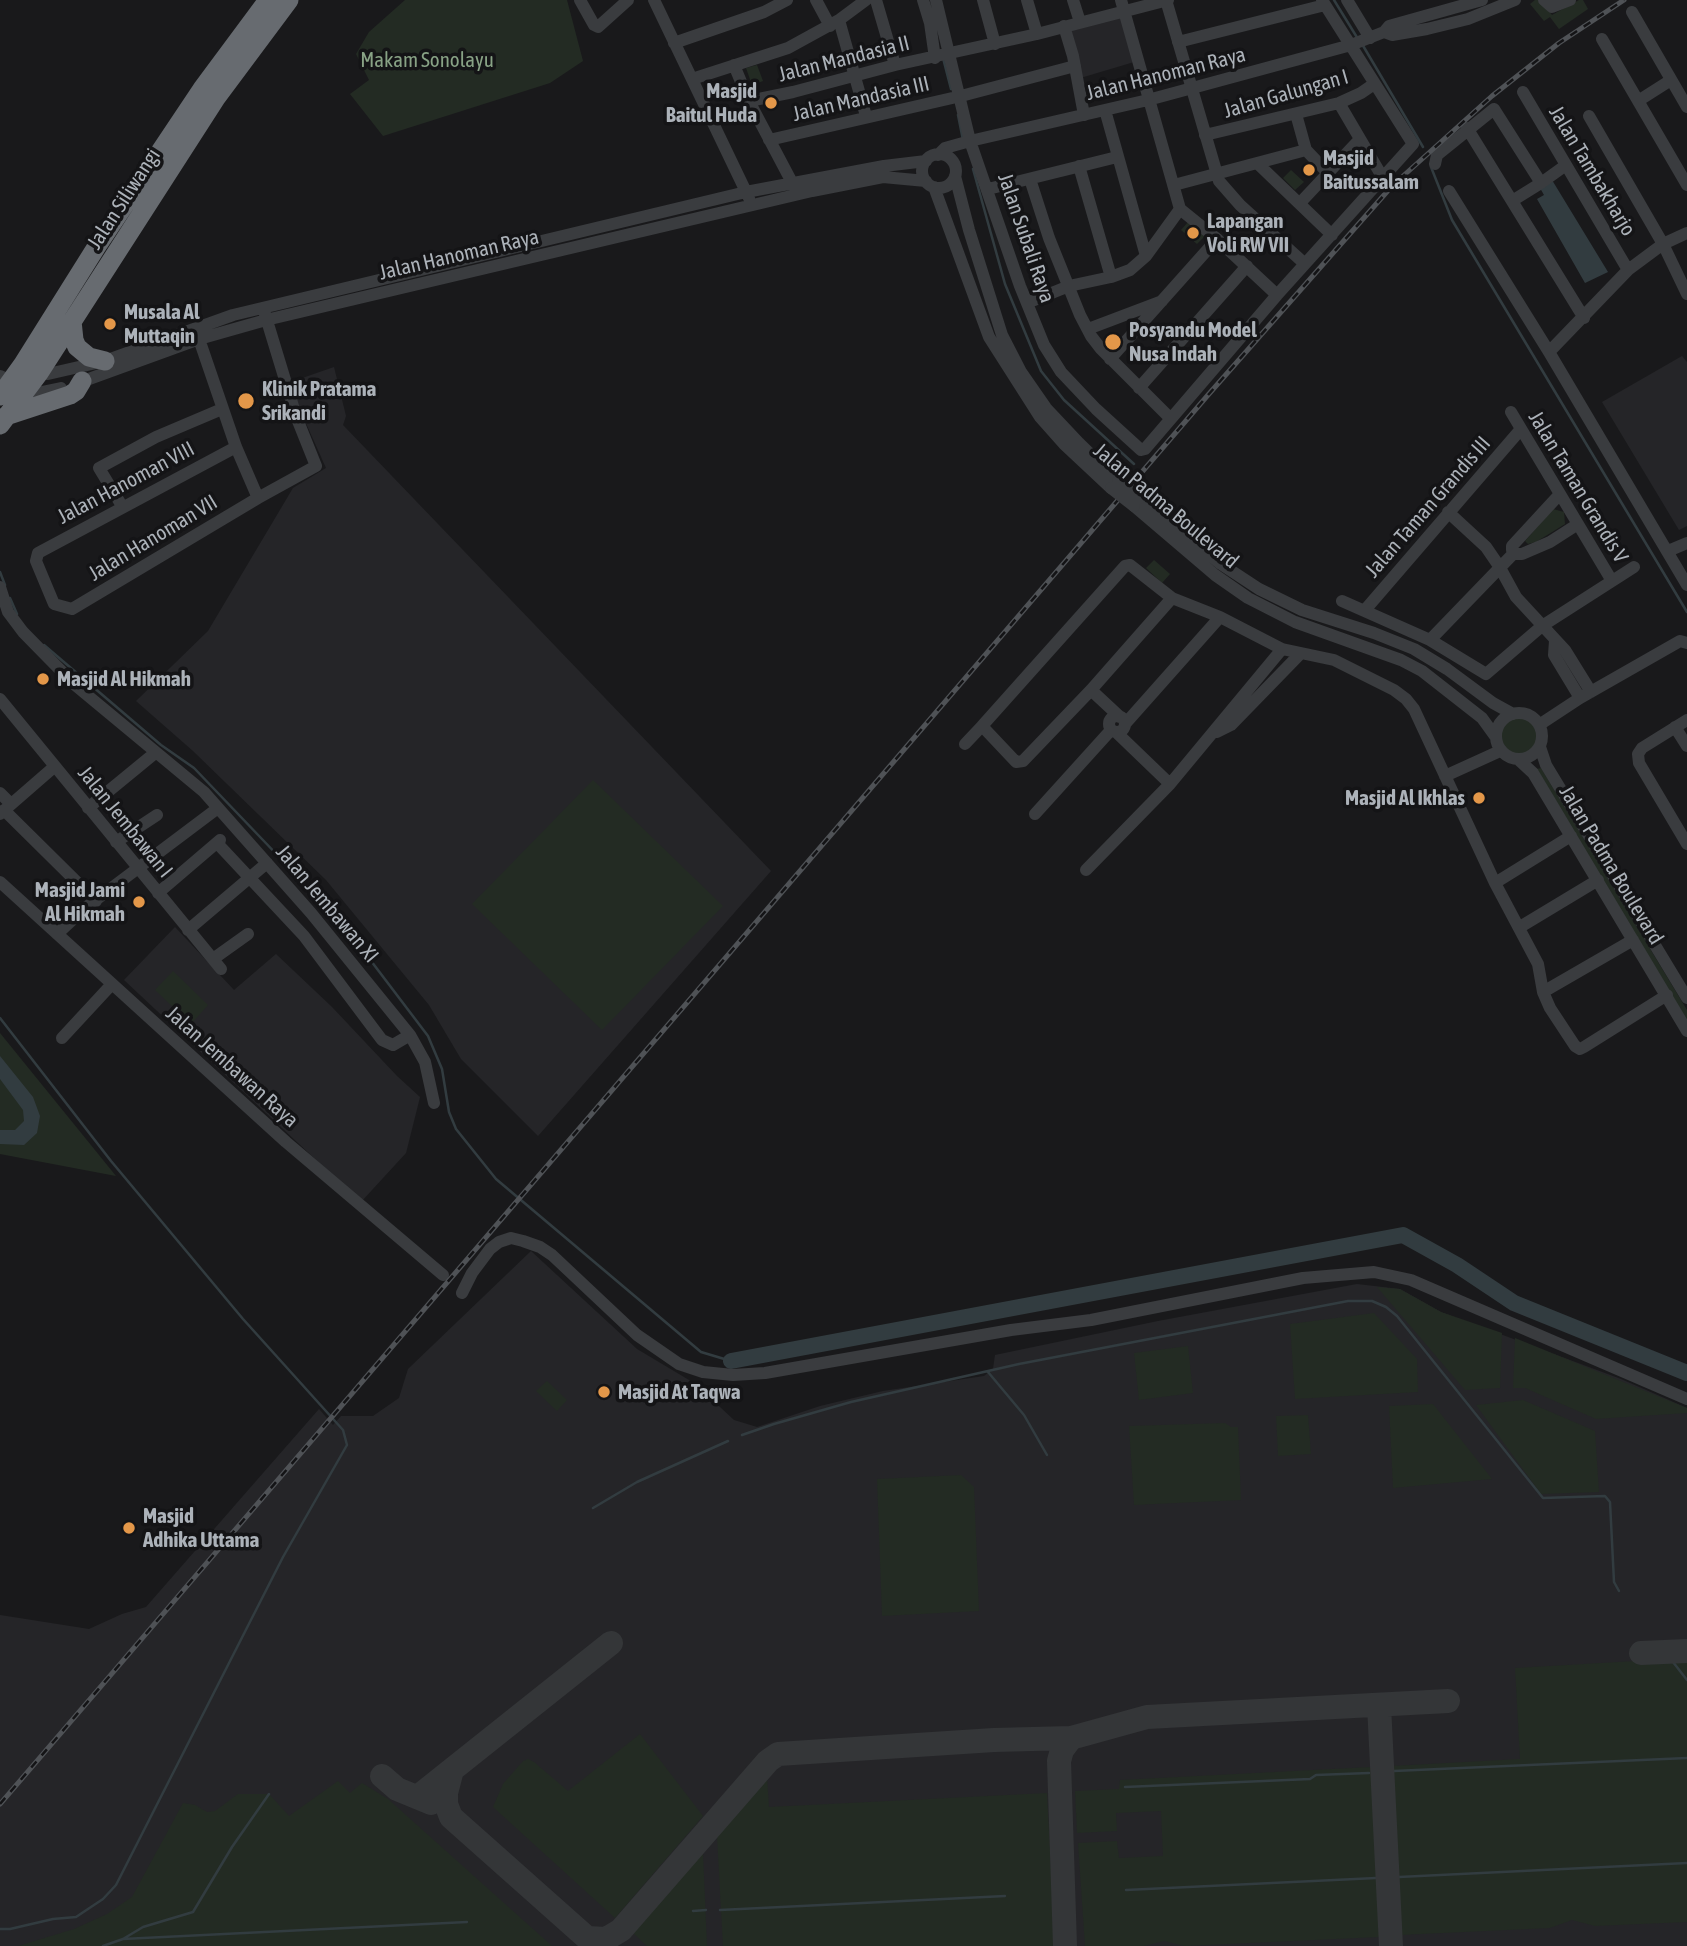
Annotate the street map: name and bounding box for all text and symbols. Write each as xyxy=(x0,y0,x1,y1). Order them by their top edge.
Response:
street label: Jalan Mandasia II xyxy=(776,31,912,87)
street label: Jalan Hanoman Raya xyxy=(1084,42,1248,106)
park label: Makam Sonolayu xyxy=(360,47,494,73)
street label: Jalan Galungan I xyxy=(1221,64,1351,124)
street label: Jalan Mandasia III xyxy=(790,71,932,127)
place label: Masjid Baitul Huda xyxy=(666,78,757,128)
marker: Masjid Baitul Huda xyxy=(763,95,779,111)
street label: Jalan Tambakharjo xyxy=(1543,101,1641,241)
street label: Jalan Siliwangi xyxy=(82,144,166,254)
place label: Masjid Baitussalam xyxy=(1323,145,1419,195)
marker: Masjid Baitussalam xyxy=(1301,162,1317,178)
street label: Jalan Subali Raya xyxy=(992,170,1060,306)
place label: Lapangan Voli RW VII xyxy=(1207,208,1289,258)
street label: Jalan Hanoman Raya xyxy=(377,224,541,286)
marker: Lapangan Voli RW VII xyxy=(1185,225,1201,241)
place label: Musala Al Muttaqin xyxy=(124,299,199,349)
marker: Musala Al Muttaqin xyxy=(102,316,118,332)
place label: Posyandu Model Nusa Indah xyxy=(1129,317,1257,367)
marker: Posyandu Model Nusa Indah xyxy=(1103,332,1123,352)
place label: Klinik Pratama Srikandi xyxy=(262,376,376,426)
marker: Klinik Pratama Srikandi xyxy=(236,391,256,411)
street label: Jalan Taman Grandis V xyxy=(1523,407,1633,567)
street label: Jalan Taman Grandis III xyxy=(1360,431,1496,583)
street label: Jalan Hanoman VIII xyxy=(53,436,199,530)
street label: Jalan Padma Boulevard xyxy=(1088,438,1244,574)
street label: Jalan Hanoman VII xyxy=(84,490,222,586)
place label: Masjid Al Hikmah xyxy=(57,666,191,692)
marker: Masjid Al Hikmah xyxy=(35,671,51,687)
street label: Jalan Jembawan I xyxy=(72,761,178,883)
street label: Jalan Padma Boulevard xyxy=(1554,781,1668,949)
place label: Masjid Al Ikhlas xyxy=(1345,785,1465,811)
marker: Masjid Al Ikhlas xyxy=(1471,790,1487,806)
street label: Jalan Jembawan XI xyxy=(270,840,384,968)
place label: Masjid Jami Al Hikmah xyxy=(35,877,125,927)
marker: Masjid Jami Al Hikmah xyxy=(131,894,147,910)
street label: Jalan Jembawan Raya xyxy=(161,1001,303,1133)
place label: Masjid At Taqwa xyxy=(618,1379,741,1405)
marker: Masjid At Taqwa xyxy=(596,1384,612,1400)
place label: Masjid Adhika Uttama xyxy=(143,1503,259,1553)
marker: Masjid Adhika Uttama xyxy=(121,1520,137,1536)

